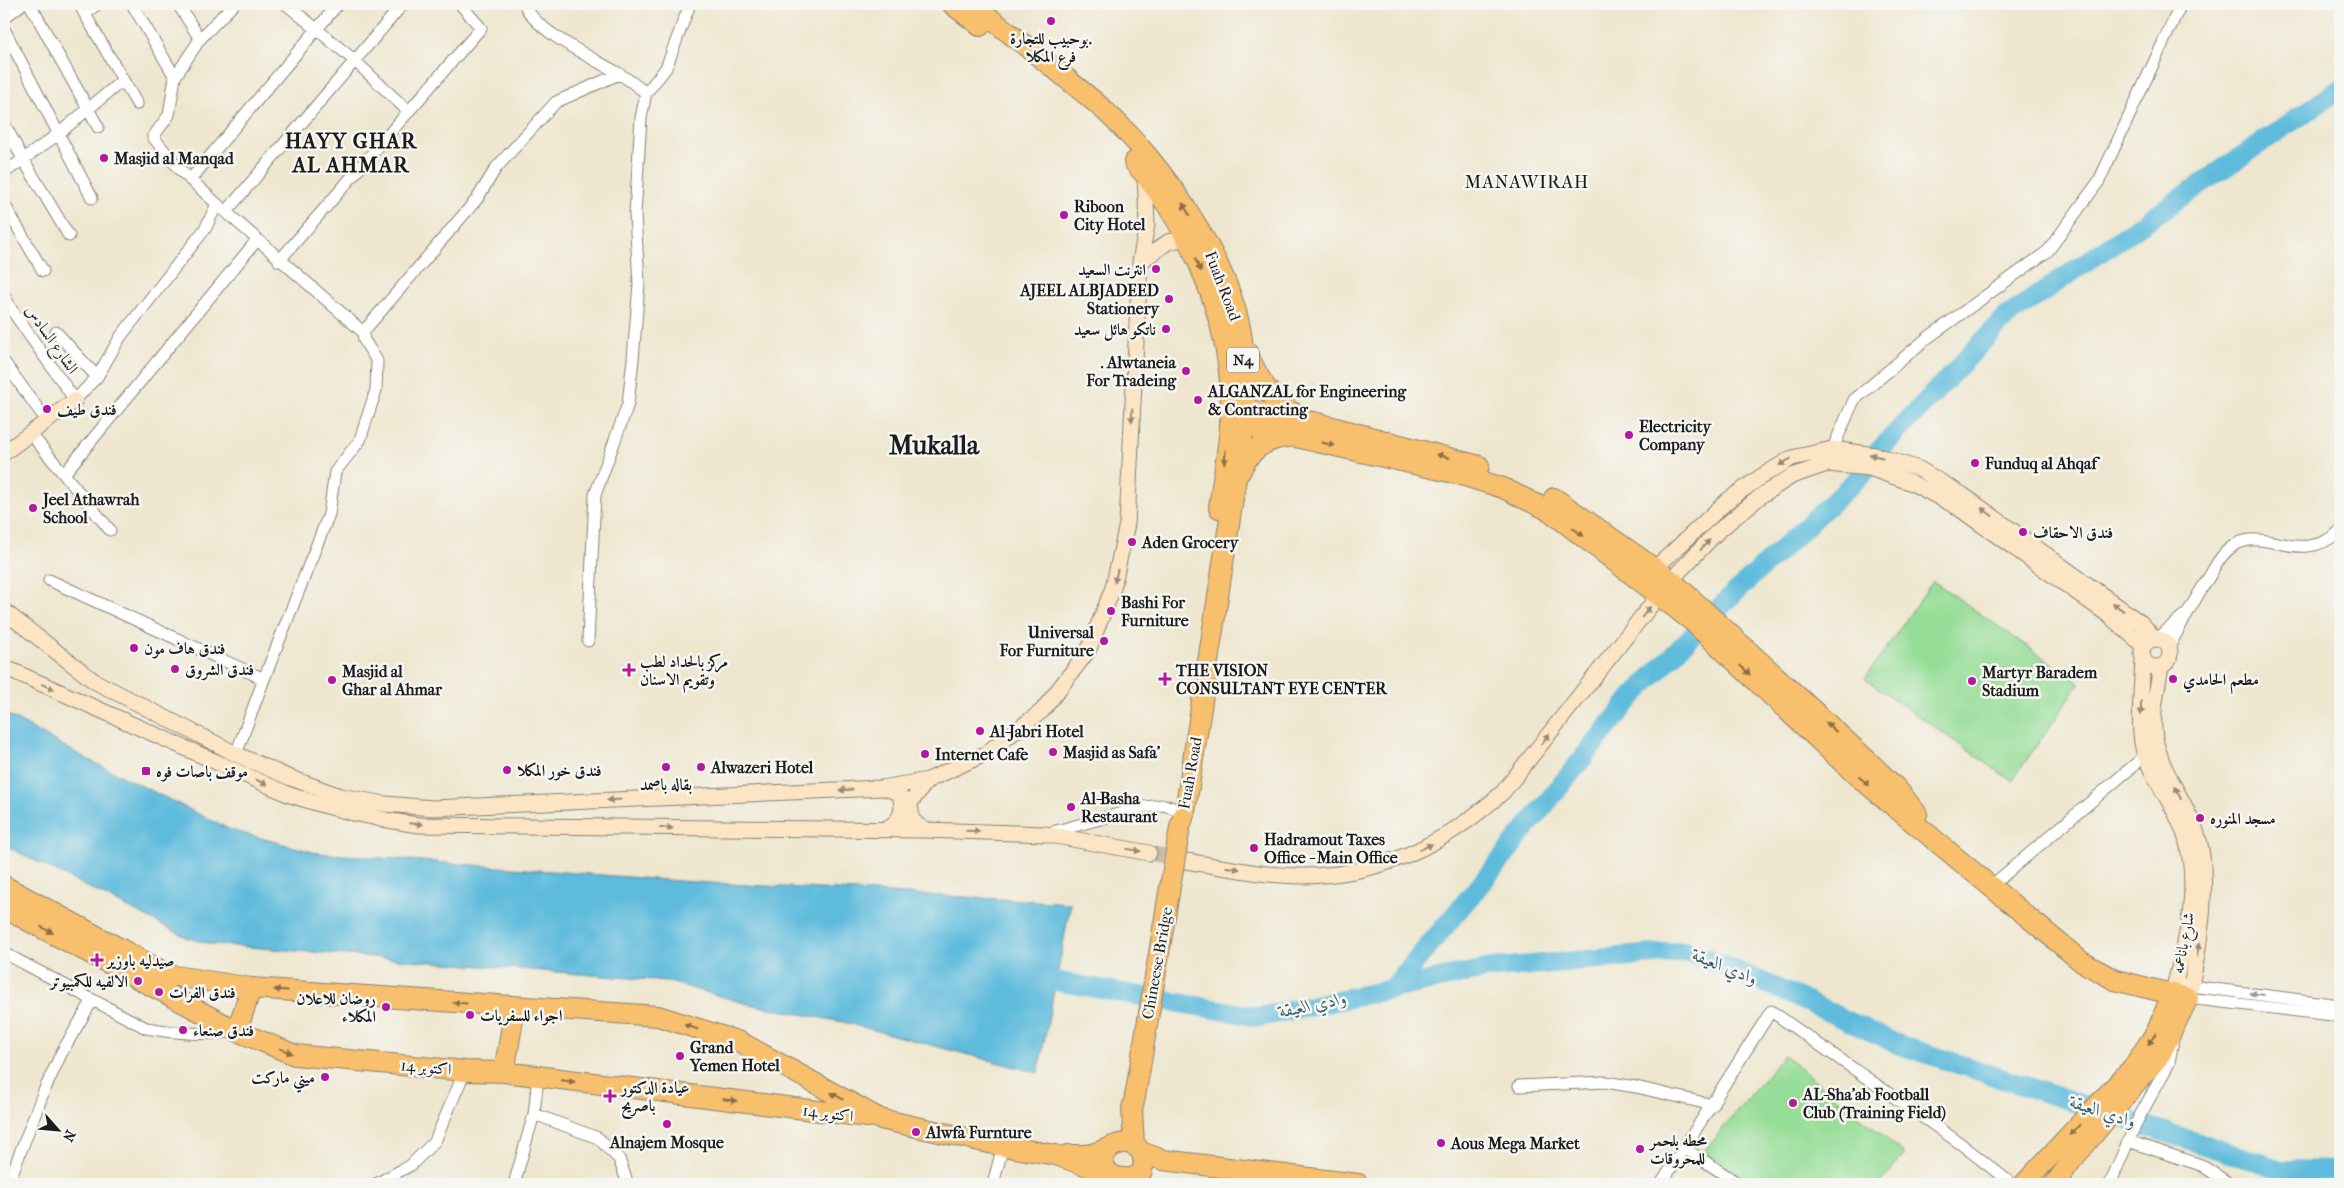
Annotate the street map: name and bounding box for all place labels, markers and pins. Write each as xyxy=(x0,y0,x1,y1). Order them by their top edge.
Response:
marker: بوحبيب للتجارة. فرع المكلا xyxy=(1045,15,1057,27)
place label: بوحبيب للتجارة. فرع المكلا xyxy=(1010,29,1092,70)
place label: Masjid al Manqad xyxy=(113,149,235,169)
marker: Masjid al Manqad xyxy=(98,152,110,164)
place label: Riboon City Hotel xyxy=(1074,197,1146,235)
marker: Riboon City Hotel xyxy=(1058,209,1070,221)
place label: انترنت السعيد xyxy=(1078,260,1146,279)
marker: انترنت السعيد xyxy=(1150,263,1162,275)
place label: AJEEL ALBJADEED Stationery xyxy=(1019,281,1160,319)
marker: AJEEL ALBJADEED Stationery xyxy=(1163,293,1175,305)
place label: ناتكو هائل سعيد xyxy=(1074,320,1156,341)
marker: ناتكو هائل سعيد xyxy=(1160,323,1172,335)
place label: . Alwtaneia For Tradeing xyxy=(1085,353,1177,391)
marker: . Alwtaneia For Tradeing xyxy=(1180,365,1192,377)
place label: ALGANZAL for Engineering & Contracting xyxy=(1207,382,1407,420)
marker: ALGANZAL for Engineering & Contracting xyxy=(1192,394,1204,406)
place label: فندق طيف xyxy=(57,400,117,419)
marker: فندق طيف xyxy=(41,403,53,415)
place label: Electricity Company xyxy=(1639,417,1713,455)
marker: Electricity Company xyxy=(1623,429,1635,441)
place label: Funduq al Ahqaf xyxy=(1984,454,2100,474)
marker: Funduq al Ahqaf xyxy=(1969,457,1981,469)
place label: Jeel Athawrah School xyxy=(41,490,140,527)
marker: Jeel Athawrah School xyxy=(27,502,39,514)
place label: فندق الاحقاف xyxy=(2033,523,2113,542)
marker: فندق الاحقاف xyxy=(2017,526,2029,538)
place label: Aden Grocery xyxy=(1141,533,1240,553)
marker: Aden Grocery xyxy=(1126,536,1138,548)
place label: Bashi For Furniture xyxy=(1120,593,1189,630)
marker: Bashi For Furniture xyxy=(1105,605,1117,617)
place label: Universal For Furniture xyxy=(999,623,1095,660)
marker: Universal For Furniture xyxy=(1098,635,1110,647)
place label: فندق هاف مون xyxy=(144,639,226,659)
marker: فندق هاف مون xyxy=(128,642,140,654)
place label: مركز بالحداد لطب وتقويم الاسنان xyxy=(640,652,728,694)
place label: فندق الشروق xyxy=(185,660,254,681)
place label: THE VISION CONSULTANT EYE CENTER xyxy=(1175,661,1388,698)
place label: Masjid al Ghar al Ahmar xyxy=(341,662,443,699)
marker: فندق الشروق xyxy=(169,663,181,675)
marker: مركز بالحداد لطب وتقويم الاسنان xyxy=(622,663,636,677)
place label: Martyr Baradem Stadium xyxy=(1981,663,2098,700)
place label: مطعم الحامدي xyxy=(2183,670,2259,694)
marker: THE VISION CONSULTANT EYE CENTER xyxy=(1158,672,1172,686)
marker: مطعم الحامدي xyxy=(2167,673,2179,685)
marker: Masjid al Ghar al Ahmar xyxy=(326,674,338,686)
marker: Martyr Baradem Stadium xyxy=(1966,675,1978,687)
place label: Al-Jabri Hotel xyxy=(989,722,1084,742)
marker: Al-Jabri Hotel xyxy=(974,725,986,737)
place label: Masjid as Safa' xyxy=(1062,743,1161,762)
place label: Internet Cafe xyxy=(935,745,1028,764)
marker: Masjid as Safa' xyxy=(1047,746,1059,758)
marker: Internet Cafe xyxy=(919,748,931,760)
place label: Alwazeri Hotel xyxy=(710,758,814,777)
place label: فندق خور المكلا xyxy=(517,761,602,781)
marker: بقاله باصمد xyxy=(660,761,672,773)
marker: Alwazeri Hotel xyxy=(695,761,707,773)
place label: موقف باصات فوه xyxy=(156,762,248,782)
marker: فندق خور المكلا xyxy=(501,764,513,776)
marker: موقف باصات فوه xyxy=(140,765,152,777)
place label: بقاله باصمد xyxy=(640,775,692,794)
place label: Al-Basha Restaurant xyxy=(1080,789,1158,826)
marker: Al-Basha Restaurant xyxy=(1065,801,1077,813)
place label: مسجد المنوره xyxy=(2210,809,2276,829)
marker: مسجد المنوره xyxy=(2194,812,2206,824)
place label: Hadramout Taxes Office - Main Office xyxy=(1264,830,1398,867)
marker: Hadramout Taxes Office - Main Office xyxy=(1248,842,1260,854)
place label: صيدليه باوزير xyxy=(105,951,174,970)
marker: صيدليه باوزير xyxy=(91,954,103,966)
place label: الالفيه للكمبيوتر xyxy=(48,972,128,992)
marker: الالفيه للكمبيوتر xyxy=(132,975,144,987)
place label: فندق الفرات xyxy=(169,983,236,1003)
marker: فندق الفرات xyxy=(153,986,165,998)
place label: روضان للاعلان المكلاء xyxy=(296,989,377,1026)
marker: روضان للاعلان المكلاء xyxy=(380,1001,392,1013)
place label: اجواء للسفريات xyxy=(480,1006,563,1026)
marker: اجواء للسفريات xyxy=(464,1009,476,1021)
place label: فندق صنعاء xyxy=(193,1021,254,1040)
marker: فندق صنعاء xyxy=(177,1024,189,1036)
place label: Grand Yemen Hotel xyxy=(689,1038,780,1075)
marker: Grand Yemen Hotel xyxy=(674,1050,686,1062)
place label: ميني ماركت xyxy=(251,1068,315,1093)
marker: ميني ماركت xyxy=(319,1071,331,1083)
place label: عيادة الدكتور باصريح xyxy=(619,1078,690,1119)
place label: AL-Sha'ab Football Club (Training Field) xyxy=(1802,1085,1946,1123)
marker: عيادة الدكتور باصريح xyxy=(603,1089,617,1103)
marker: AL-Sha'ab Football Club (Training Field) xyxy=(1787,1097,1799,1109)
marker: Alnajem Mosque xyxy=(661,1118,673,1130)
place label: Alwfa Furnture xyxy=(925,1123,1032,1142)
marker: Alwfa Furnture xyxy=(910,1126,922,1138)
place label: محطه بلحمر للمحروقات xyxy=(1648,1131,1707,1169)
place label: Alnajem Mosque xyxy=(609,1133,724,1153)
place label: Aous Mega Market xyxy=(1450,1134,1580,1154)
marker: Aous Mega Market xyxy=(1435,1137,1447,1149)
marker: محطه بلحمر للمحروقات xyxy=(1634,1143,1646,1155)

